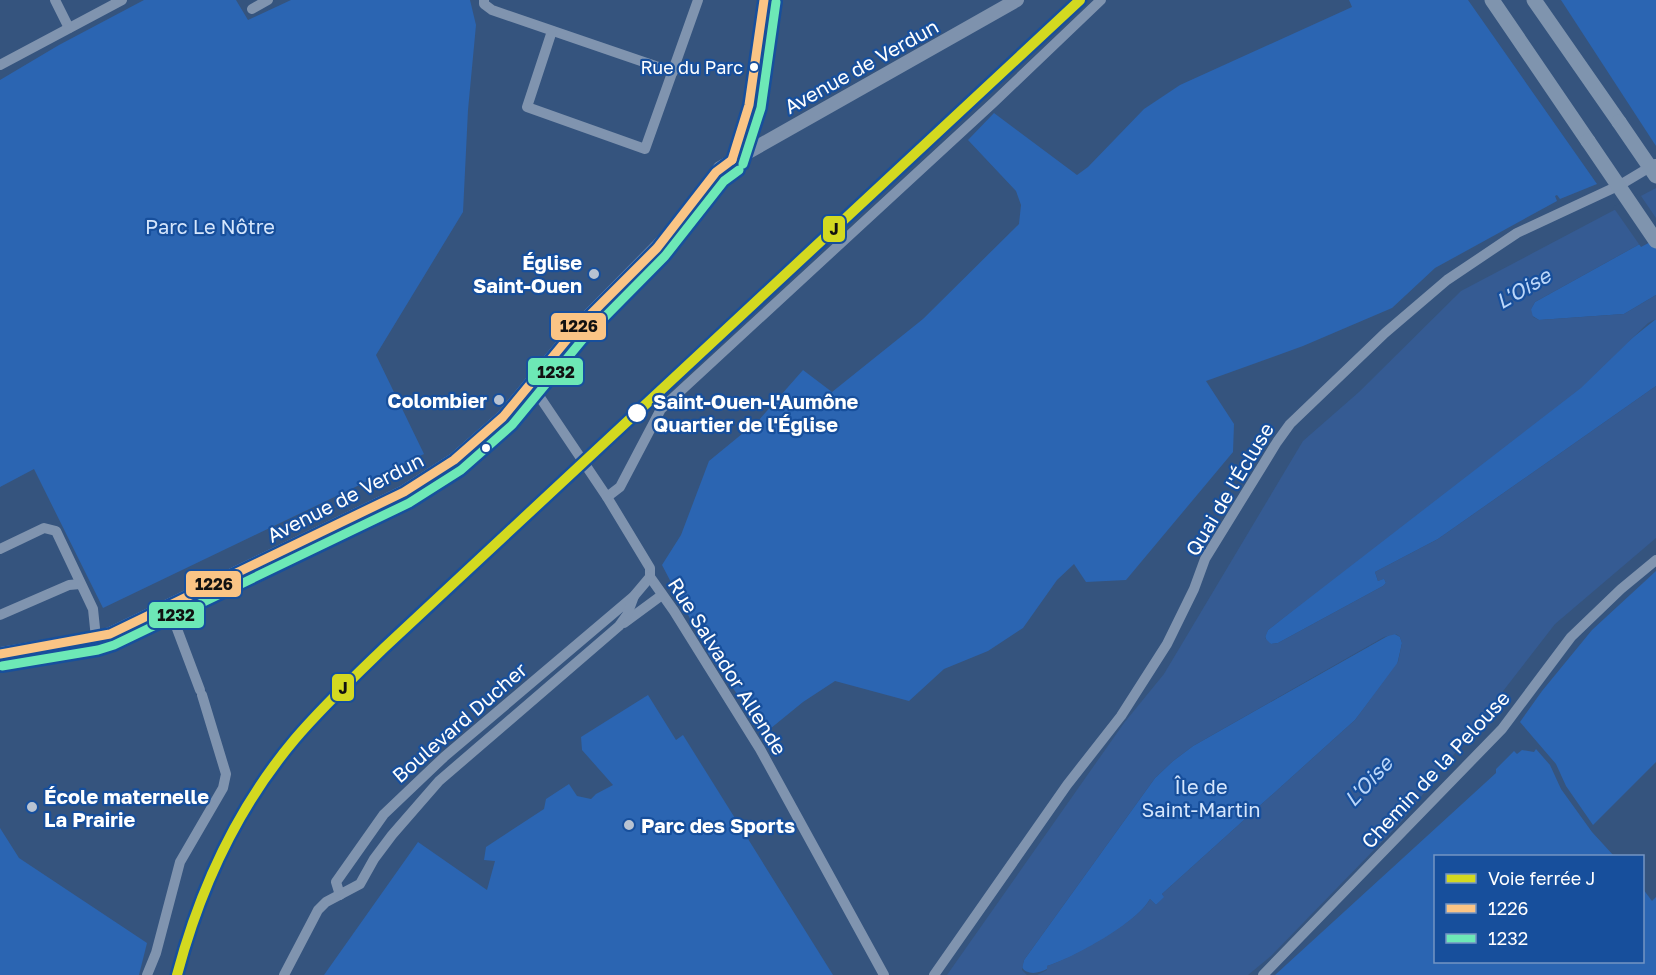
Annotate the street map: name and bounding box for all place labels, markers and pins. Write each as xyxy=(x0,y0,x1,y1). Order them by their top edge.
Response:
place label: Rue du Parc xyxy=(640,56,743,78)
marker: Rue du Parc xyxy=(748,61,760,73)
place label: Église Saint-Ouen xyxy=(473,250,582,297)
marker: Église Saint-Ouen xyxy=(587,267,601,281)
place label: Colombier xyxy=(387,388,487,412)
place label: Saint-Ouen-l'Aumône Quartier de l'Église xyxy=(653,389,859,436)
marker: Colombier xyxy=(492,393,506,407)
marker: Saint-Ouen-l'Aumône Quartier de l'Église xyxy=(626,402,648,424)
unlabelled marker xyxy=(480,442,492,454)
place label: École maternelle La Prairie xyxy=(44,784,209,831)
marker: École maternelle La Prairie xyxy=(25,800,39,814)
place label: Parc des Sports xyxy=(641,813,795,837)
marker: Parc des Sports xyxy=(622,818,636,832)

